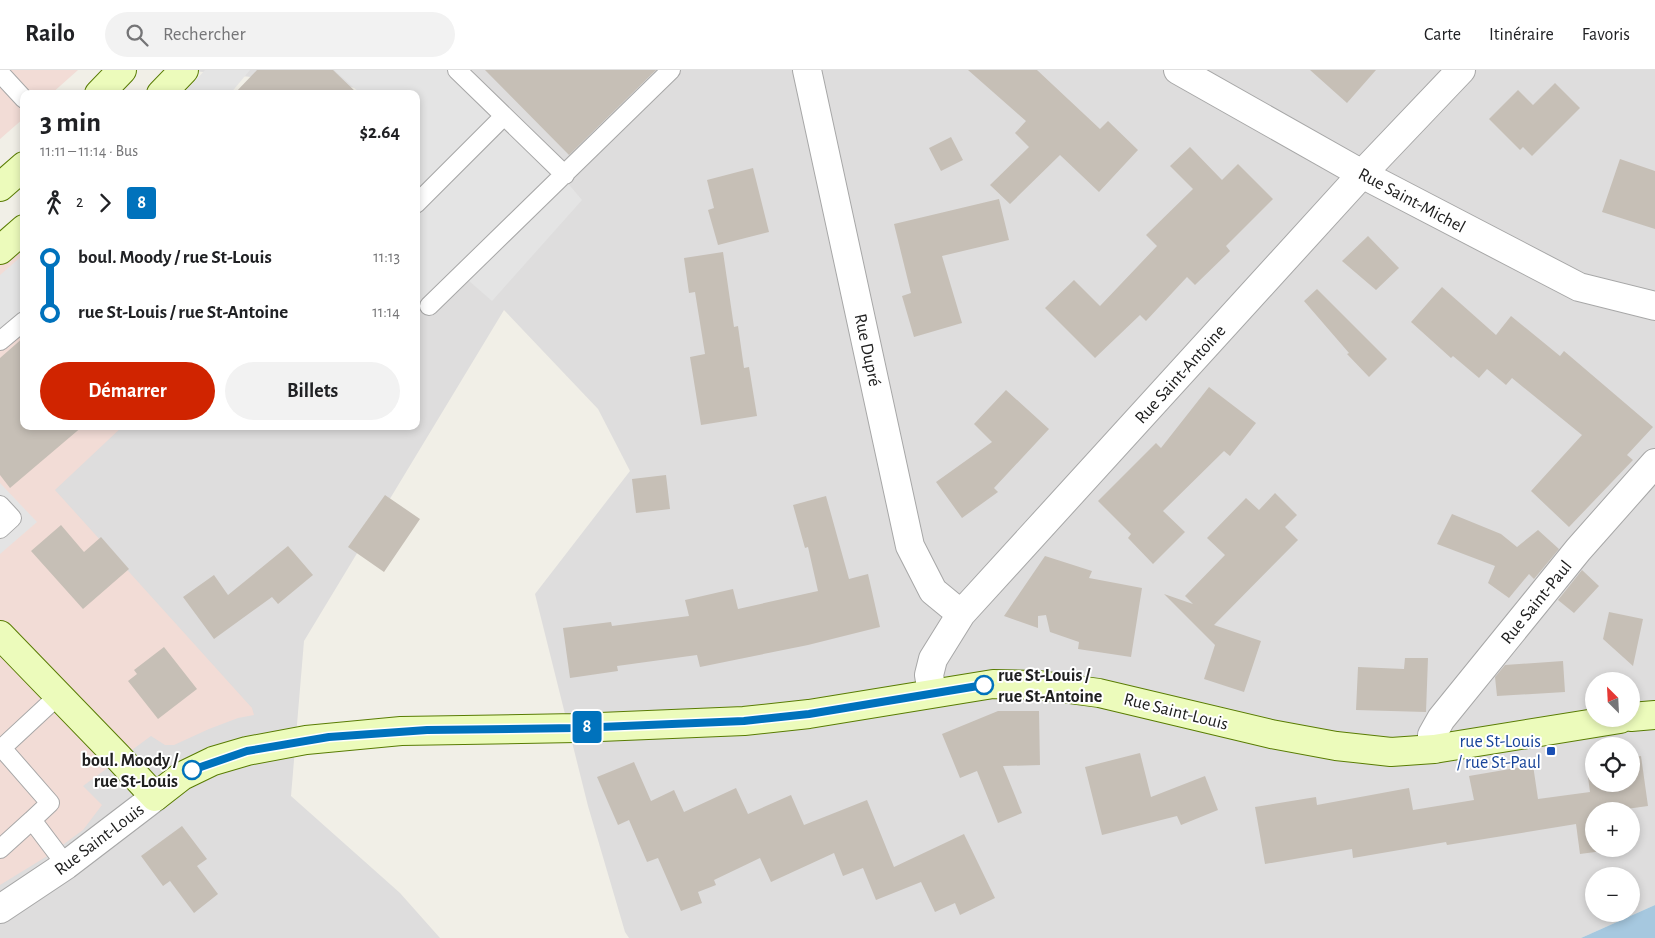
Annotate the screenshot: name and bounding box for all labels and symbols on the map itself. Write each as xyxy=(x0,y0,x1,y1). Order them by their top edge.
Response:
street label: Rue Saint-Michel xyxy=(1355,165,1468,237)
street label: Rue Dupré xyxy=(851,312,884,388)
street label: Rue Saint-Antoine xyxy=(1132,322,1230,428)
street label: Rue Saint-Paul xyxy=(1498,558,1576,648)
place label: rue St-Louis / rue St-Antoine xyxy=(998,667,1102,706)
north arrow xyxy=(1585,672,1640,728)
marker: rue St-Louis / rue St-Antoine xyxy=(974,675,994,695)
street label: Rue Saint-Louis xyxy=(1122,690,1230,734)
line badge: 8 xyxy=(571,711,603,743)
place label: rue St-Louis / rue St-Paul xyxy=(1457,733,1541,772)
marker: rue St-Louis / rue St-Paul xyxy=(1545,745,1557,757)
place label: boul. Moody / rue St-Louis xyxy=(82,752,179,791)
marker: boul. Moody / rue St-Louis xyxy=(182,760,202,780)
street label: Rue Saint-Louis xyxy=(51,800,148,879)

